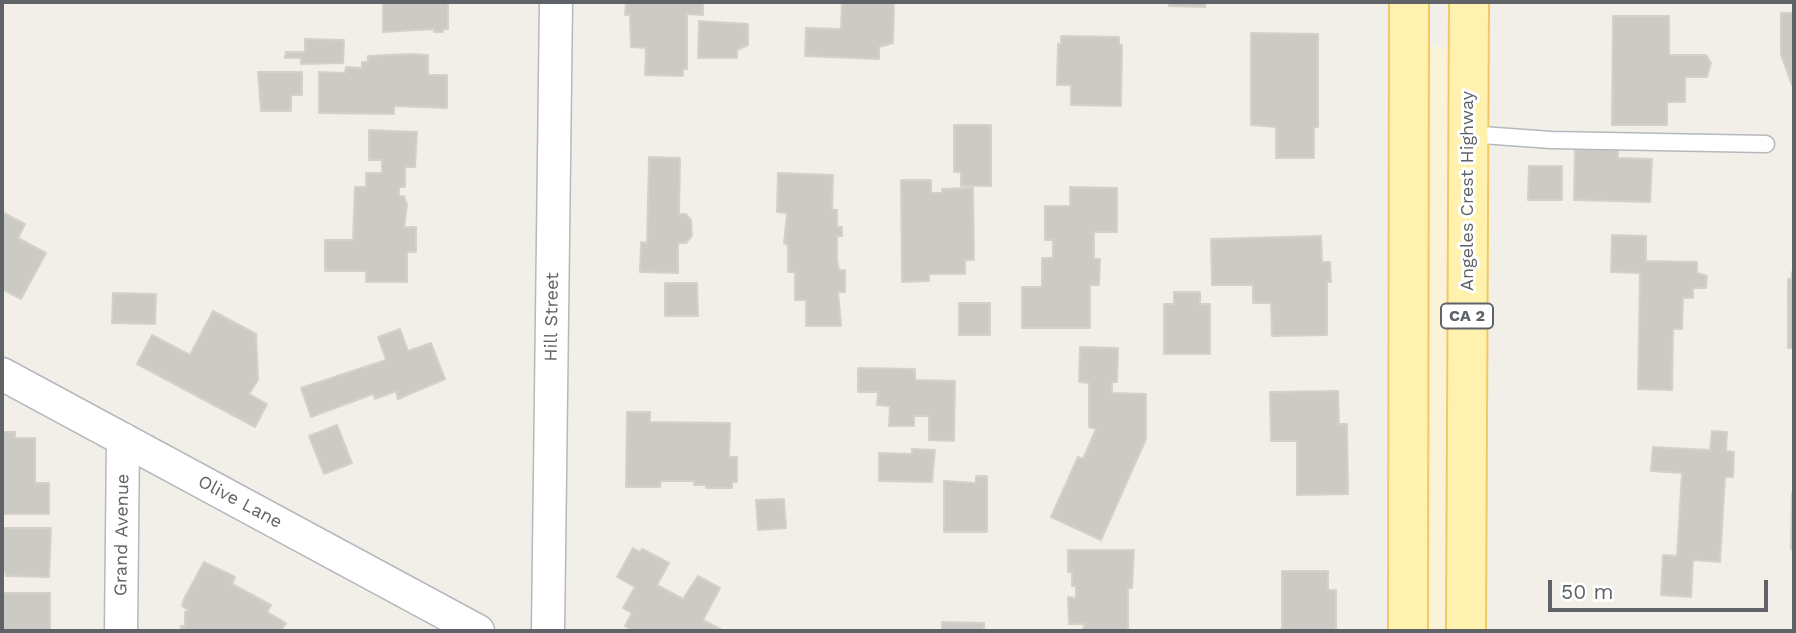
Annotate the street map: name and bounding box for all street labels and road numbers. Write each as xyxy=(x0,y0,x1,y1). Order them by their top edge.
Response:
street label: Angeles Crest Highway xyxy=(1457,91,1479,291)
street label: Hill Street xyxy=(540,272,564,362)
road number: CA 2 xyxy=(1441,304,1493,328)
street label: Olive Lane xyxy=(194,471,286,533)
street label: Grand Avenue xyxy=(110,474,134,596)

